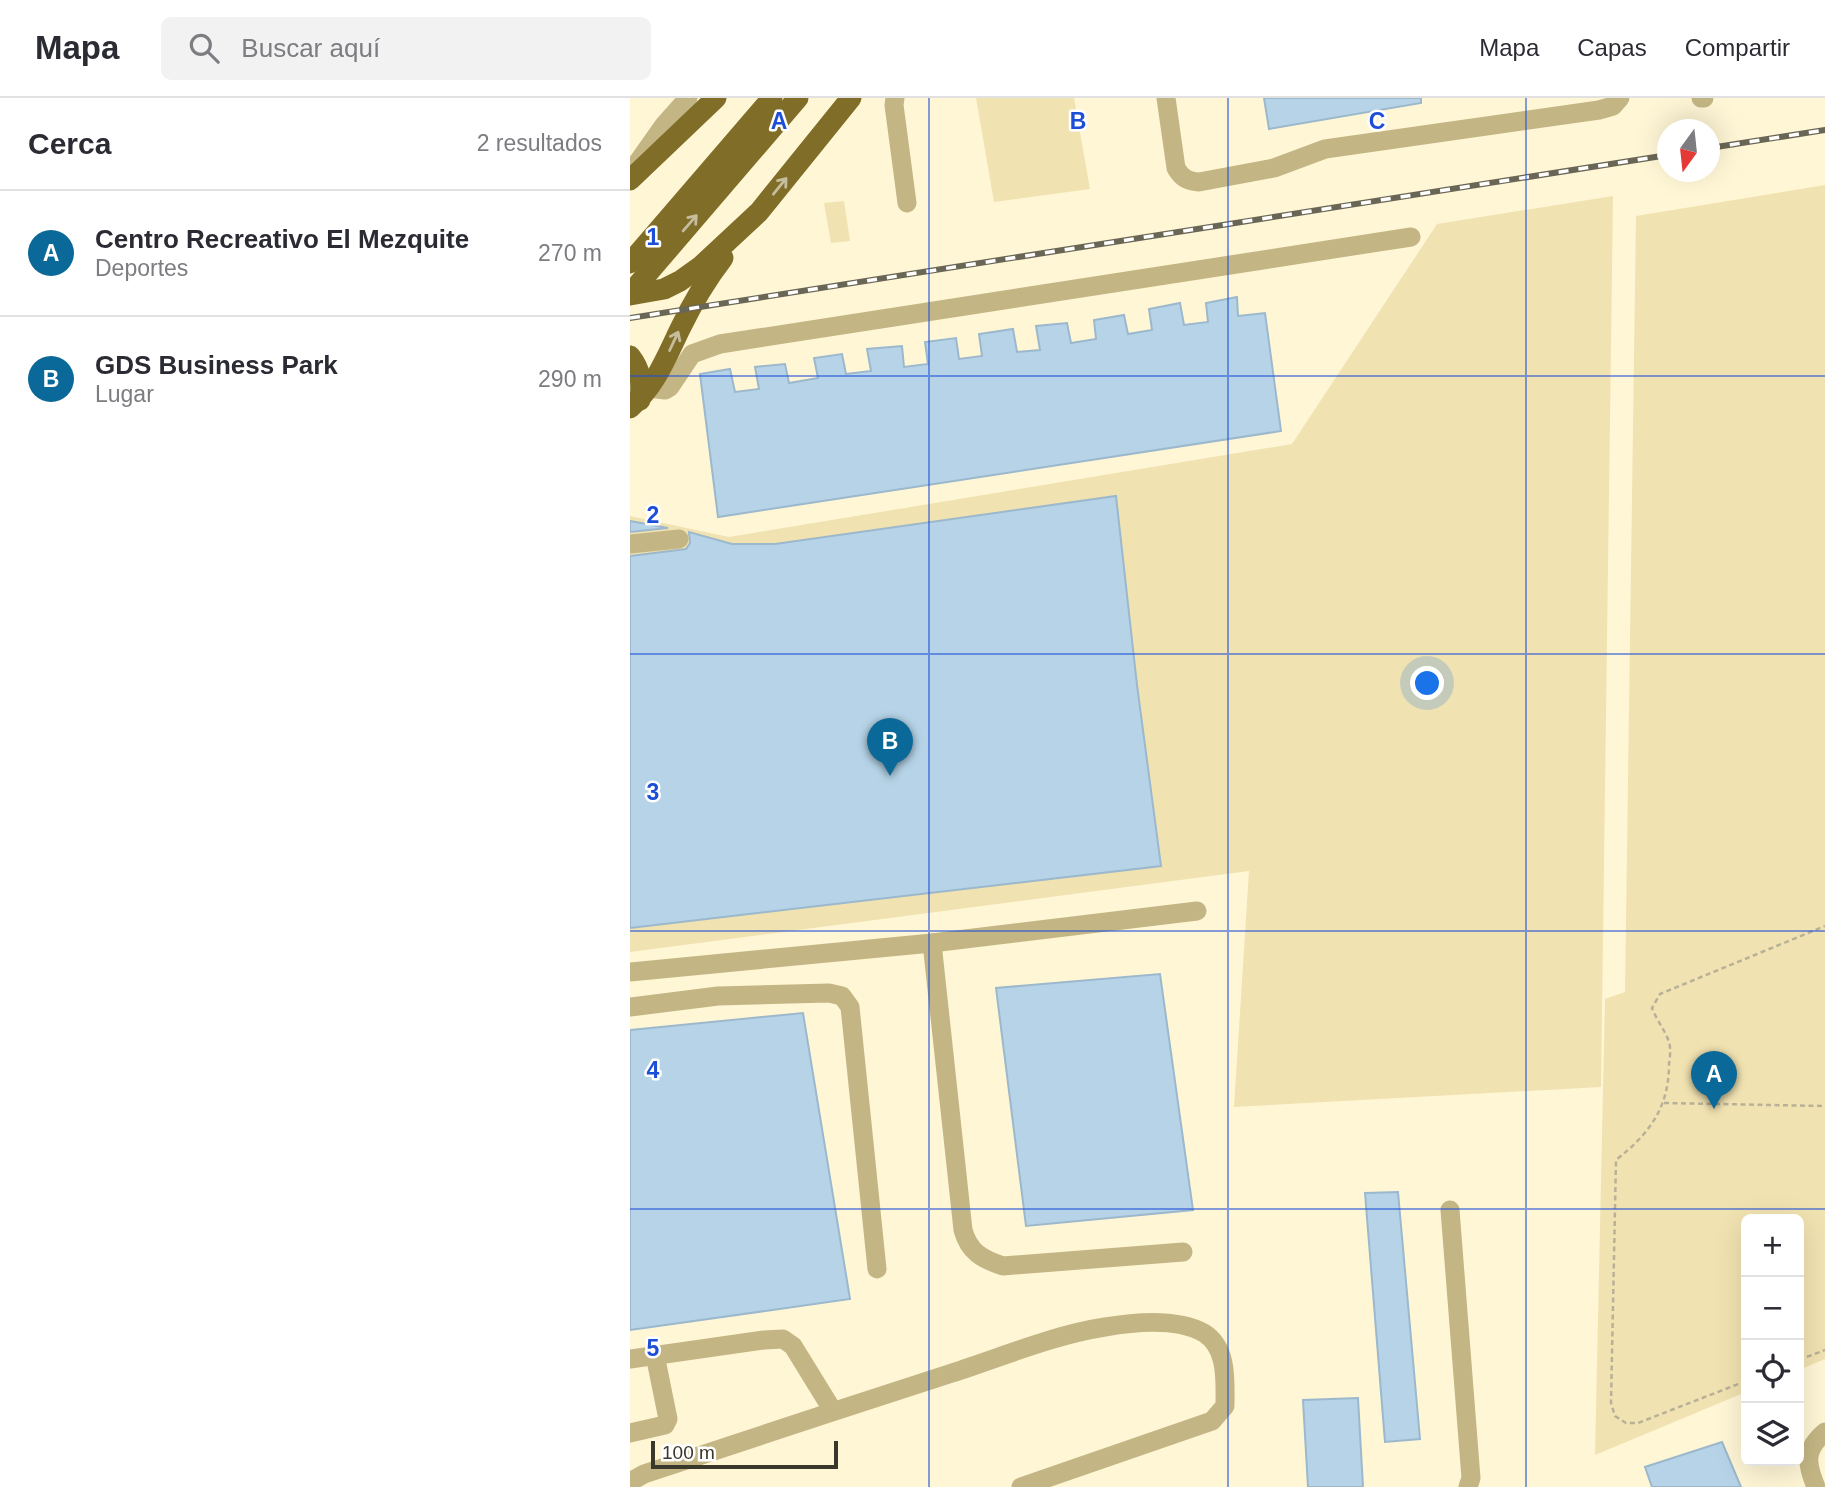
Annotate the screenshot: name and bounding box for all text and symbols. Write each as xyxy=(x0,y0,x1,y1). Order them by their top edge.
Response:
search box xyxy=(161,17,651,80)
text: Mapa xyxy=(35,29,119,66)
icon: search xyxy=(185,29,223,67)
text: Buscar aquí xyxy=(241,33,380,63)
text: Mapa xyxy=(1479,34,1539,61)
text: Capas xyxy=(1577,34,1647,61)
text: Compartir xyxy=(1685,34,1790,61)
text: A xyxy=(771,108,787,134)
text: B xyxy=(1070,108,1086,134)
text: C xyxy=(1369,108,1385,134)
north arrow xyxy=(1657,119,1720,182)
text: Cerca xyxy=(28,127,111,160)
text: 2 resultados xyxy=(477,130,602,156)
one-way arrow xyxy=(772,178,787,196)
one-way arrow xyxy=(682,215,698,233)
text: Centro Recreativo El Mezquite xyxy=(95,224,469,254)
text: 1 xyxy=(647,224,660,250)
text: A xyxy=(43,240,59,266)
text: 270 m xyxy=(538,240,602,266)
text: Deportes xyxy=(95,255,188,281)
one-way arrow xyxy=(668,331,681,352)
text: GDS Business Park xyxy=(95,350,338,380)
text: B xyxy=(43,366,59,392)
text: 290 m xyxy=(538,366,602,392)
text: Lugar xyxy=(95,381,154,407)
text: 2 xyxy=(647,502,659,528)
your location xyxy=(1410,666,1444,700)
pin: B xyxy=(867,718,913,776)
text: 3 xyxy=(647,779,659,805)
pin: A xyxy=(1691,1051,1737,1109)
text: 4 xyxy=(647,1057,660,1083)
map controls xyxy=(1741,1214,1804,1466)
button: + xyxy=(1741,1214,1804,1277)
button: − xyxy=(1741,1277,1804,1340)
text: 5 xyxy=(647,1335,660,1361)
button: locate xyxy=(1741,1340,1804,1403)
button: layers xyxy=(1741,1403,1804,1466)
scale bar xyxy=(651,1438,838,1470)
text: 100 m xyxy=(662,1442,715,1463)

